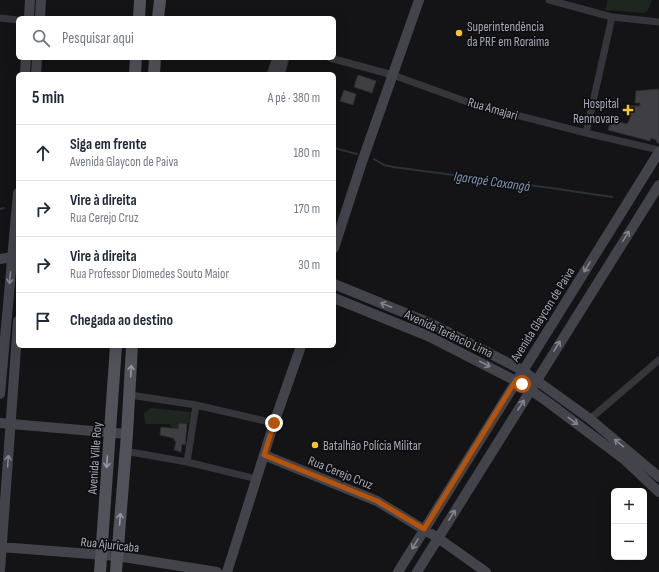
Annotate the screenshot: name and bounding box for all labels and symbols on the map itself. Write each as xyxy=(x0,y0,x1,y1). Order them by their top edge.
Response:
place label: Superintendência da PRF em Roraima xyxy=(467,19,549,50)
marker: Superintendência da PRF em Roraima xyxy=(454,28,464,38)
street label: Rua Amajari xyxy=(466,94,520,124)
place label: Hospital Rennovare xyxy=(573,96,619,127)
marker: Hospital Rennovare xyxy=(622,104,634,116)
water label: Igarapé Caxangá xyxy=(453,168,532,195)
one-way arrow xyxy=(623,230,631,242)
one-way arrow xyxy=(583,261,591,272)
street label: Avenida Glaycon de Paiva xyxy=(507,264,578,366)
one-way arrow xyxy=(6,271,13,284)
one-way arrow xyxy=(381,301,393,309)
street label: Avenida Terêncio Lima xyxy=(401,306,495,361)
one-way arrow xyxy=(553,341,562,352)
one-way arrow xyxy=(479,361,491,368)
one-way arrow xyxy=(127,365,134,378)
route start xyxy=(513,375,531,393)
one-way arrow xyxy=(517,400,525,411)
route end xyxy=(265,414,283,432)
one-way arrow xyxy=(568,417,579,425)
street label: Avenida Ville Roy xyxy=(84,421,106,496)
place label: Batalhão Polícia Militar xyxy=(323,438,422,454)
one-way arrow xyxy=(613,438,624,447)
marker: Batalhão Polícia Militar xyxy=(310,440,320,450)
street label: Rua Cerejo Cruz xyxy=(306,453,376,493)
one-way arrow xyxy=(5,455,12,468)
one-way arrow xyxy=(104,455,111,468)
one-way arrow xyxy=(448,510,456,521)
one-way arrow xyxy=(116,513,123,526)
street label: Rua Ajuricaba xyxy=(80,534,140,556)
one-way arrow xyxy=(410,538,418,550)

